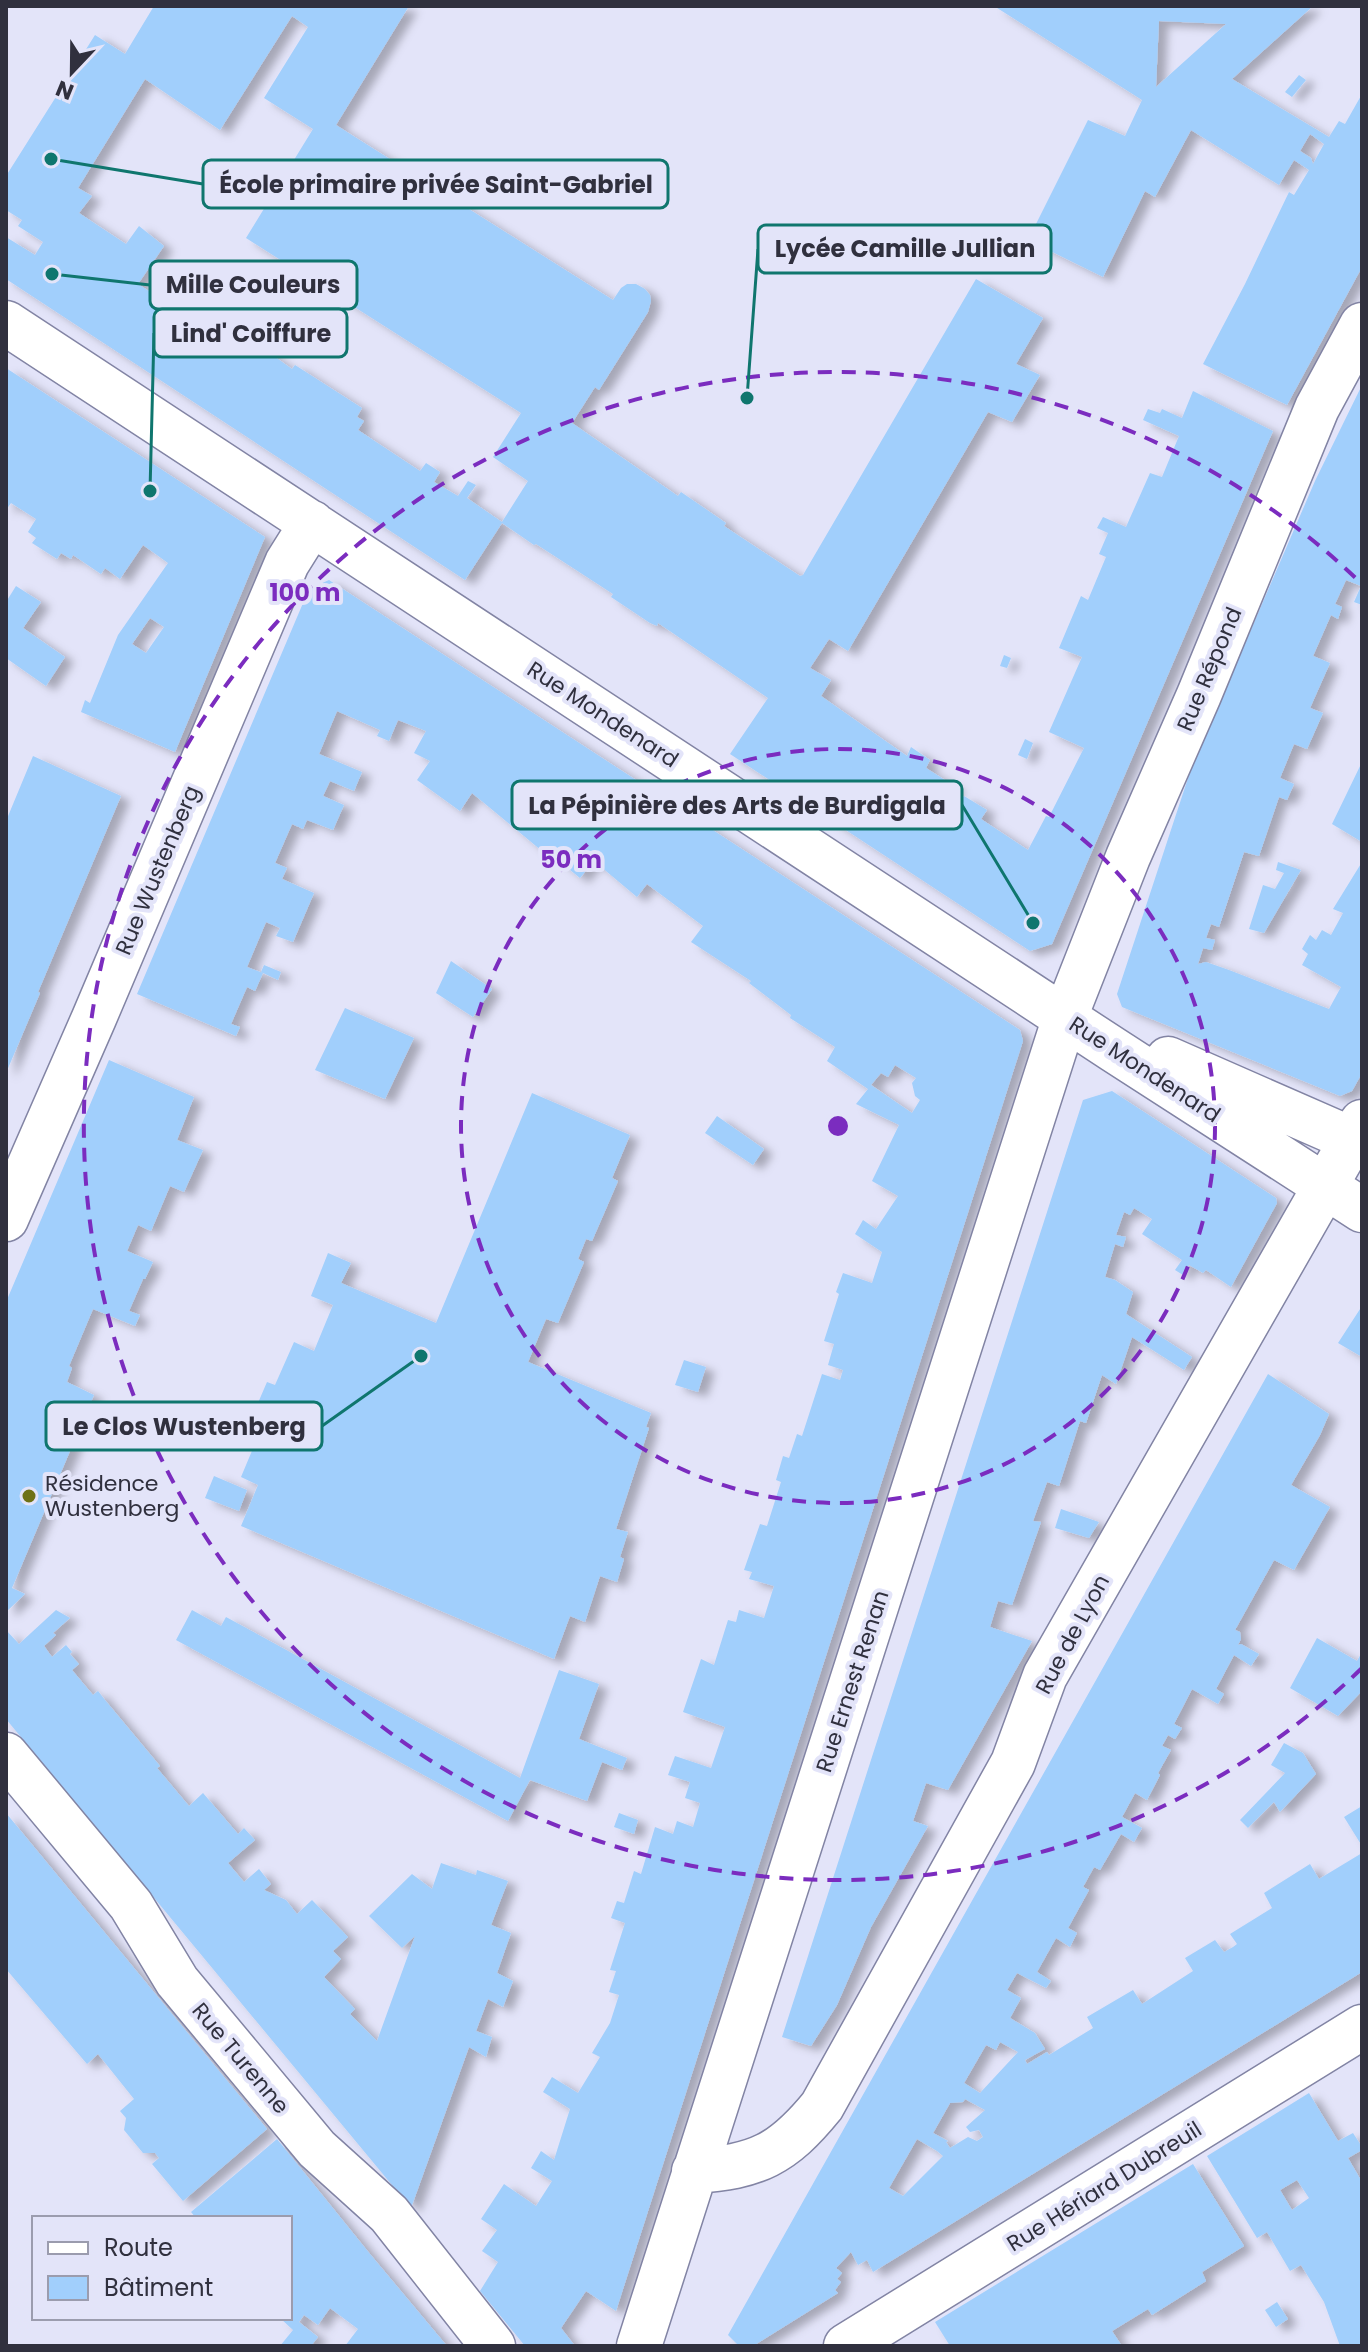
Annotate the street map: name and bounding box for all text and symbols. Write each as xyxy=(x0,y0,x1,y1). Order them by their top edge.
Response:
north arrow xyxy=(32,32,112,112)
text: N xyxy=(51,73,78,108)
callout: École primaire privée Saint-Gabriel xyxy=(203,160,668,208)
text: École primaire privée Saint-Gabriel xyxy=(219,168,653,201)
callout: Lycée Camille Jullian xyxy=(758,225,1051,273)
text: Lycée Camille Jullian xyxy=(775,232,1035,265)
callout: Mille Couleurs xyxy=(150,261,357,309)
text: Mille Couleurs xyxy=(166,268,340,301)
callout: Lind' Coiffure xyxy=(154,309,347,357)
text: Lind' Coiffure xyxy=(171,317,331,350)
text: 100 m xyxy=(270,576,340,609)
street label: Rue Répond xyxy=(1169,602,1249,736)
street label: Rue Mondenard xyxy=(521,654,684,775)
street label: Rue Wustenberg xyxy=(108,781,207,960)
callout: La Pépinière des Arts de Burdigala xyxy=(512,781,962,829)
text: La Pépinière des Arts de Burdigala xyxy=(528,789,946,822)
text: 50 m xyxy=(540,843,602,876)
street label: Rue Mondenard xyxy=(1063,1009,1226,1130)
centre of rings xyxy=(824,1112,852,1140)
callout: Le Clos Wustenberg xyxy=(46,1402,322,1450)
text: Le Clos Wustenberg xyxy=(62,1410,306,1443)
place label: Résidence Wustenberg xyxy=(45,1468,179,1524)
marker: Résidence Wustenberg xyxy=(20,1487,38,1505)
street label: Rue de Lyon xyxy=(1028,1569,1117,1700)
street label: Rue Ernest Renan xyxy=(808,1586,897,1776)
street label: Rue Turenne xyxy=(185,1996,296,2121)
street label: Rue Hériard Dubreuil xyxy=(1001,2114,1208,2259)
legend xyxy=(32,2216,292,2320)
text: Route xyxy=(104,2231,173,2264)
text: Bâtiment xyxy=(104,2271,213,2304)

